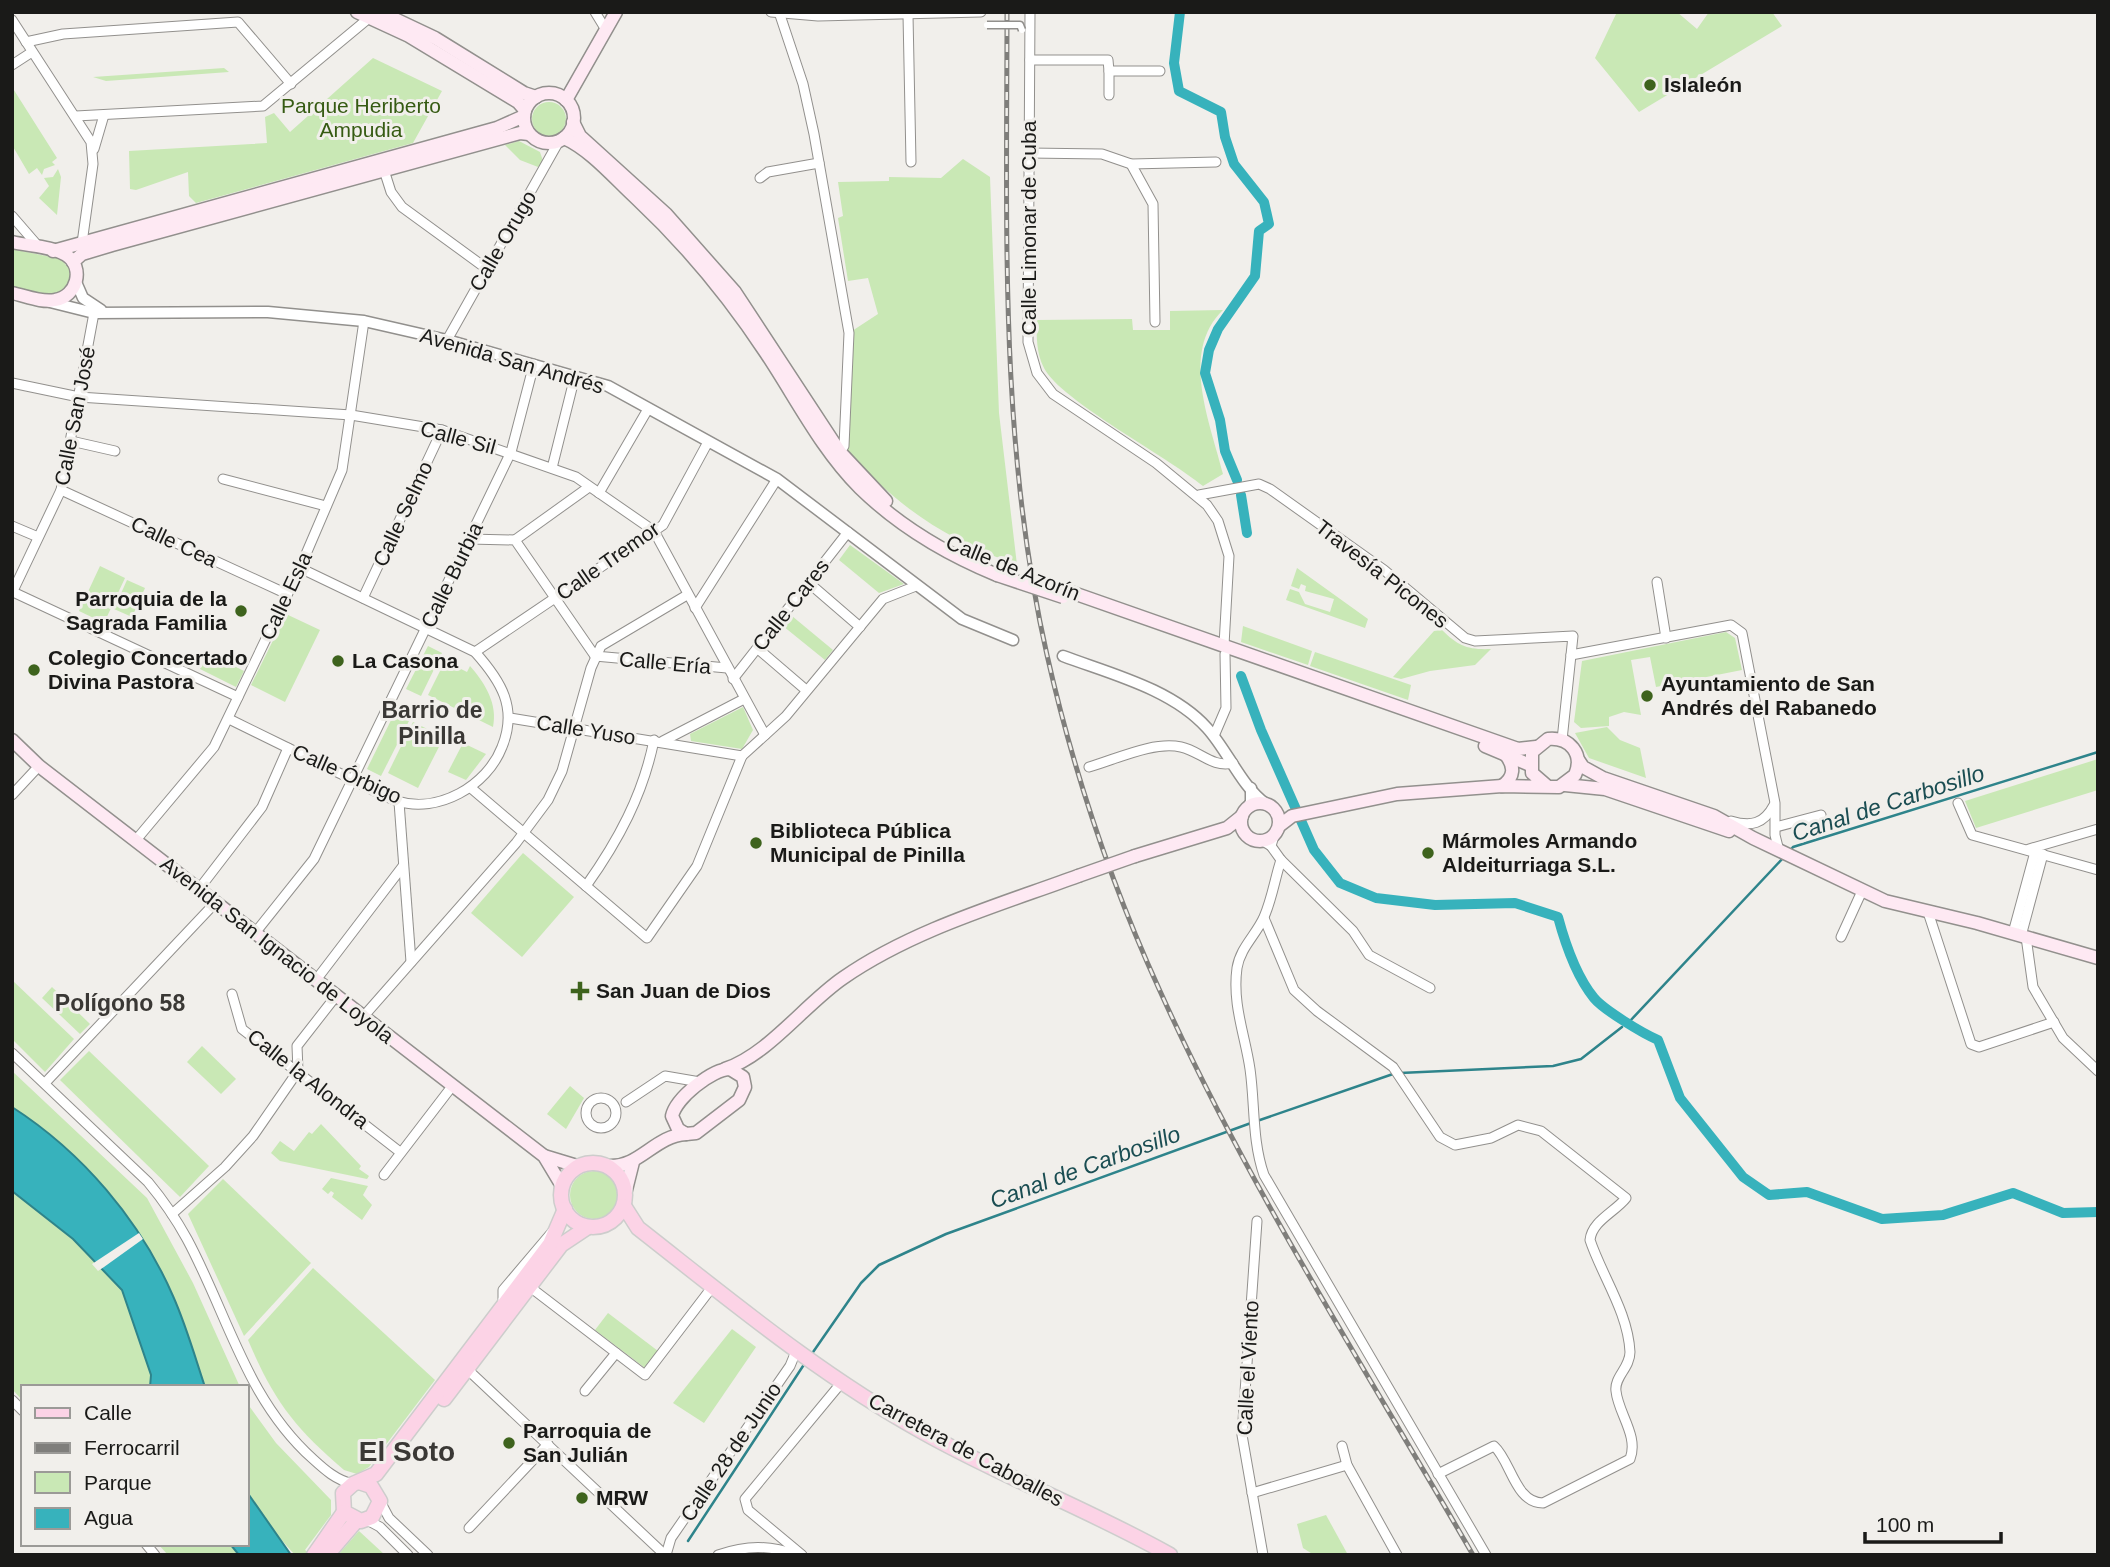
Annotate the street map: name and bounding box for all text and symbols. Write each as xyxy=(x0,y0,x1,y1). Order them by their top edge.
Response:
place label: Islaleón xyxy=(1664,73,1742,96)
marker: Islaleón xyxy=(1642,77,1658,93)
park label: Parque Heriberto Ampudia xyxy=(281,94,441,141)
street label: Calle Limonar de Cuba xyxy=(1017,120,1040,335)
street label: Calle Orugo xyxy=(465,186,541,295)
street label: Avenida San Andrés xyxy=(418,323,607,398)
street label: Calle San José xyxy=(50,344,99,487)
street label: Calle Sil xyxy=(418,416,498,459)
street label: Calle Selmo xyxy=(368,458,437,570)
street label: Calle Cea xyxy=(128,512,221,572)
street label: Travesía Picones xyxy=(1312,515,1453,632)
street label: Calle Tremor xyxy=(552,517,664,604)
street label: Calle Burbia xyxy=(416,518,487,631)
street label: Calle de Azorín xyxy=(943,530,1084,605)
street label: Calle Esla xyxy=(255,548,316,643)
street label: Calle Cares xyxy=(748,554,833,655)
place label: Parroquia de la Sagrada Familia xyxy=(66,587,227,634)
marker: Parroquia de la Sagrada Familia xyxy=(233,603,249,619)
place label: Colegio Concertado Divina Pastora xyxy=(48,646,248,693)
street label: Calle Ería xyxy=(618,647,712,678)
place label: La Casona xyxy=(352,649,459,672)
marker: La Casona xyxy=(330,653,346,669)
marker: Colegio Concertado Divina Pastora xyxy=(26,662,42,678)
place label: Ayuntamiento de San Andrés del Rabanedo xyxy=(1661,672,1877,719)
marker: Ayuntamiento de San Andrés del Rabanedo xyxy=(1639,688,1655,704)
district label: Barrio de Pinilla xyxy=(382,697,482,749)
street label: Calle Yuso xyxy=(535,710,637,749)
street label: Calle Órbigo xyxy=(289,739,405,808)
water label: Canal de Carbosillo xyxy=(1789,760,1988,846)
place label: Biblioteca Pública Municipal de Pinilla xyxy=(770,819,965,866)
place label: Mármoles Armando Aldeiturriaga S.L. xyxy=(1442,829,1637,876)
marker: Biblioteca Pública Municipal de Pinilla xyxy=(748,835,764,851)
marker: Mármoles Armando Aldeiturriaga S.L. xyxy=(1420,845,1436,861)
street label: Avenida San Ignacio de Loyola xyxy=(156,852,399,1048)
place label: San Juan de Dios xyxy=(596,979,771,1002)
marker: San Juan de Dios xyxy=(570,981,590,1001)
district label: Polígono 58 xyxy=(55,990,185,1016)
street label: Calle la Alondra xyxy=(243,1024,374,1133)
water label: Canal de Carbosillo xyxy=(986,1120,1184,1214)
street label: Calle el Viento xyxy=(1232,1300,1263,1436)
street label: Calle 28 de Junio xyxy=(676,1378,785,1525)
legend xyxy=(21,1385,248,1546)
street label: Carretera de Caboalles xyxy=(865,1388,1067,1511)
text: Calle xyxy=(84,1401,132,1424)
place label: Parroquia de San Julián xyxy=(523,1419,651,1466)
marker: Parroquia de San Julián xyxy=(501,1435,517,1451)
text: Ferrocarril xyxy=(84,1436,180,1459)
district label: El Soto xyxy=(359,1436,455,1467)
text: Parque xyxy=(84,1471,152,1494)
place label: MRW xyxy=(596,1486,648,1509)
marker: MRW xyxy=(574,1490,590,1506)
scale bar xyxy=(1865,1500,2002,1544)
text: Agua xyxy=(84,1506,133,1529)
text: 100 m xyxy=(1876,1513,1934,1536)

